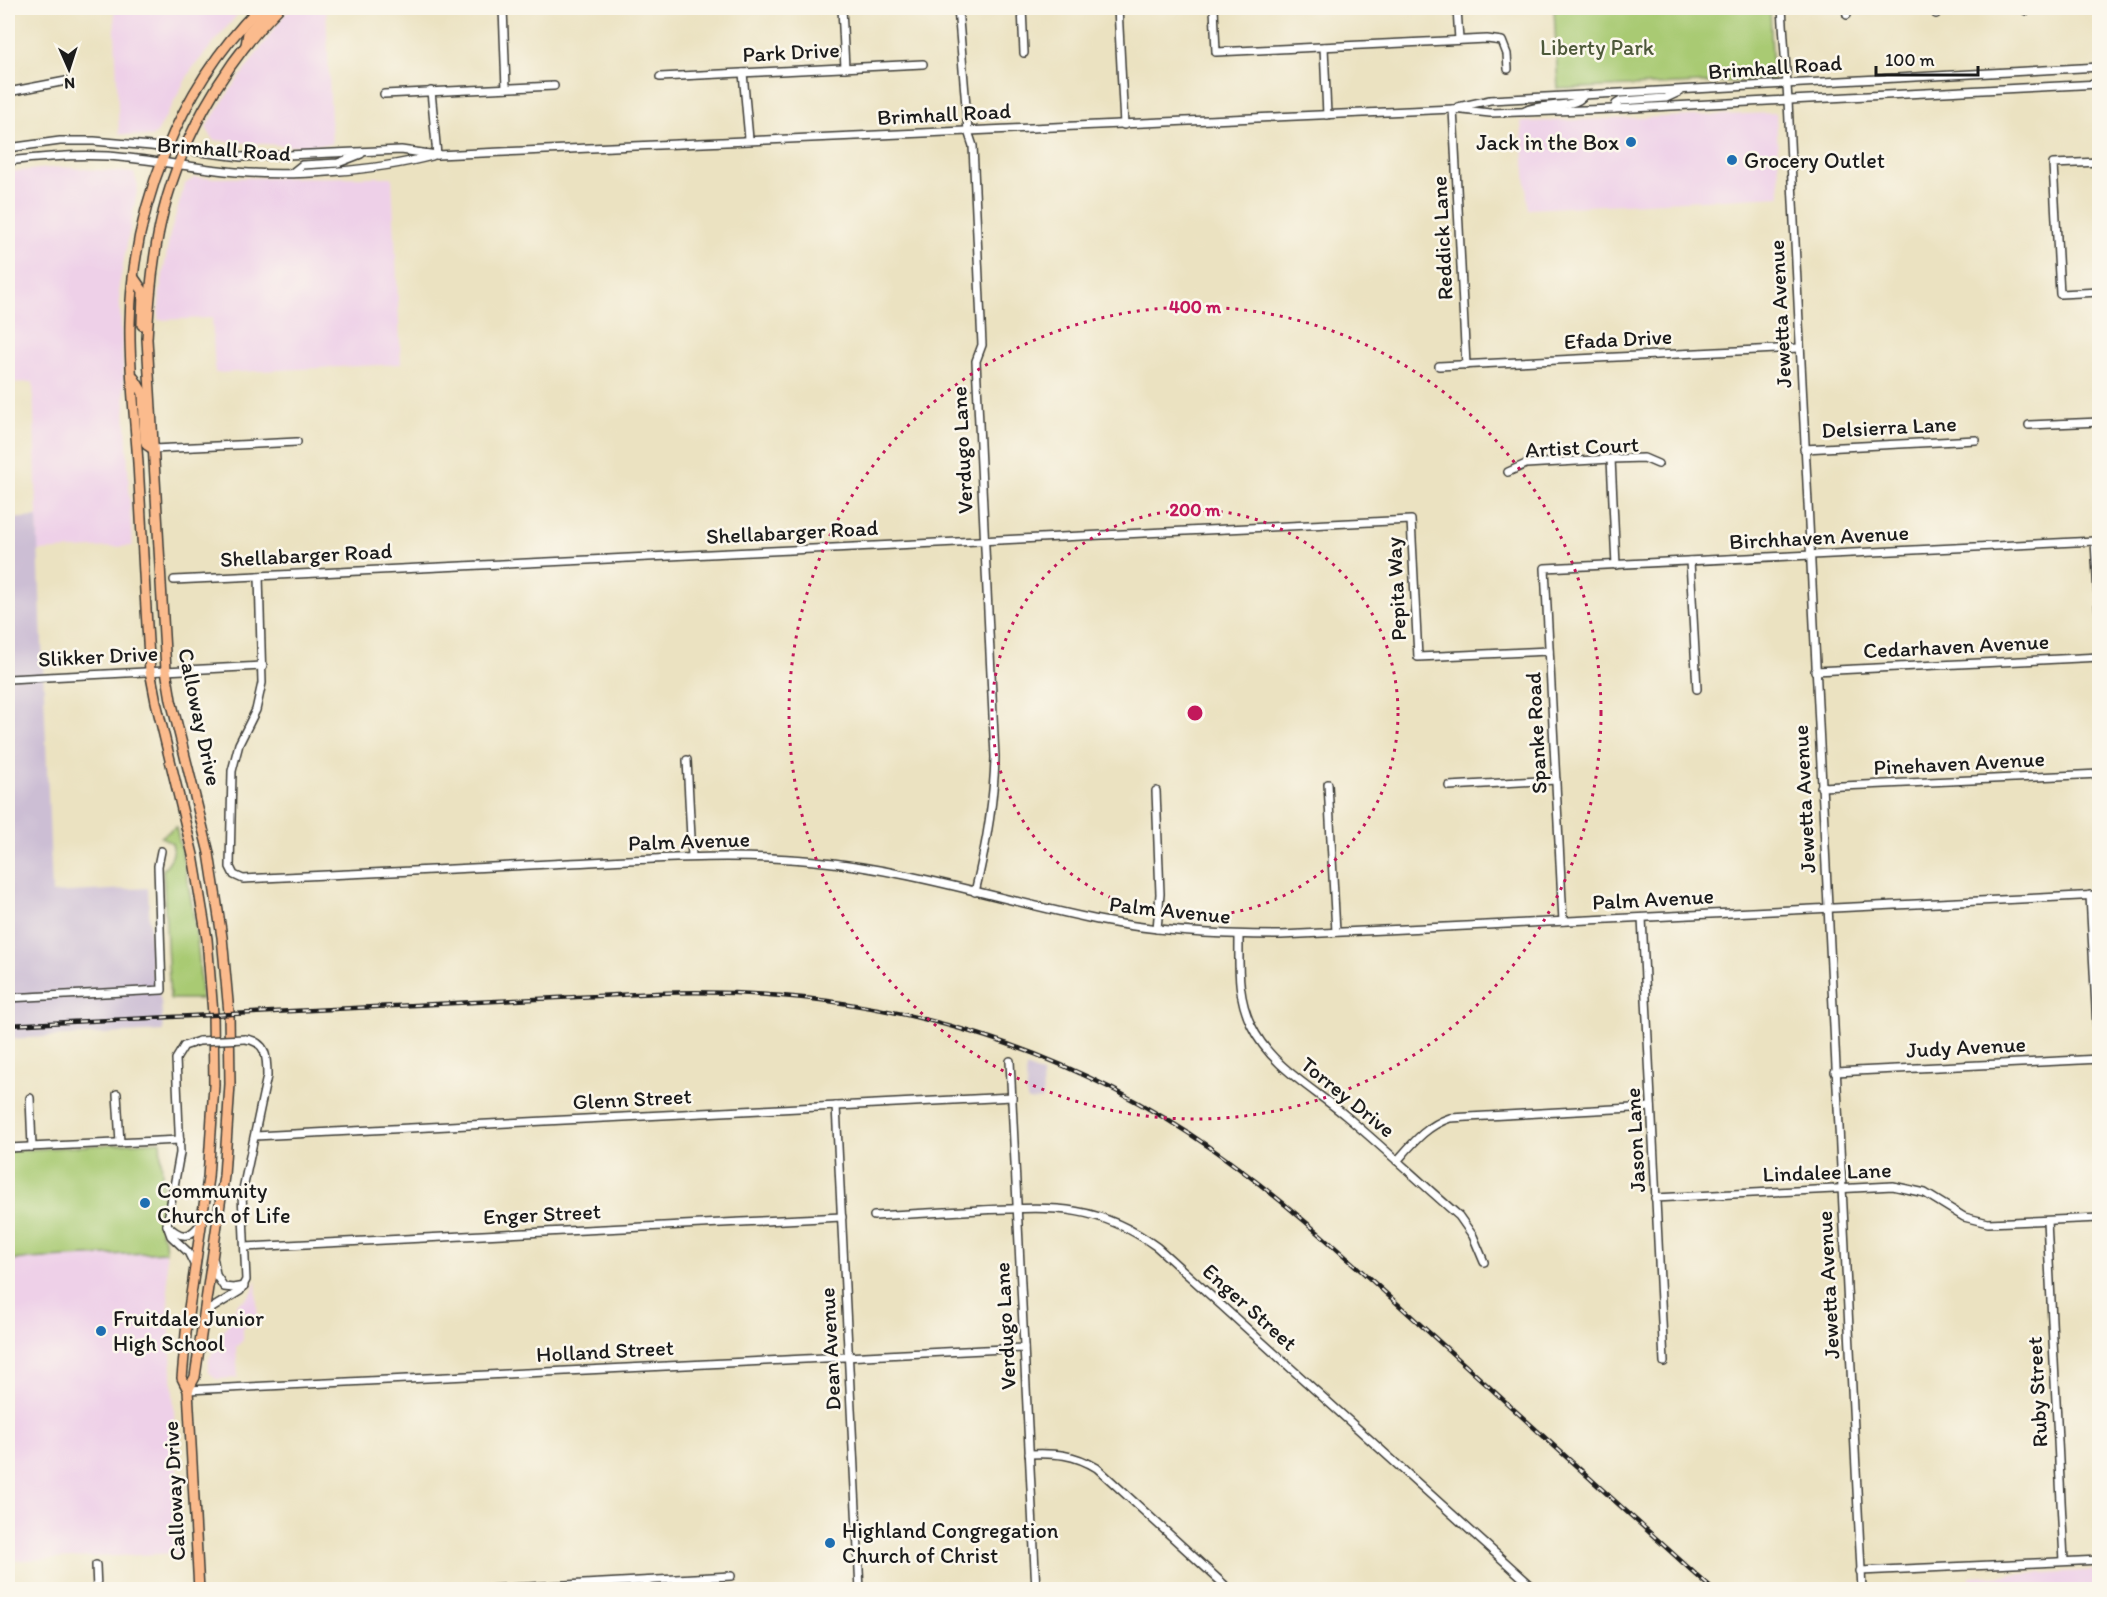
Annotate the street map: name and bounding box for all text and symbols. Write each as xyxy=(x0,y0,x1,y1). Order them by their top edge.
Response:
park label: Liberty Park xyxy=(1540,34,1655,61)
street label: Park Drive xyxy=(742,36,840,68)
north arrow xyxy=(39,39,99,99)
scale bar xyxy=(1876,39,1978,77)
street label: Brimhall Road xyxy=(1707,49,1843,85)
text: 100 m xyxy=(1885,49,1935,71)
text: N xyxy=(64,74,76,93)
street label: Brimhall Road xyxy=(876,97,1012,131)
place label: Jack in the Box xyxy=(1476,129,1619,156)
street label: Brimhall Road xyxy=(156,131,292,167)
marker: Jack in the Box xyxy=(1624,135,1638,149)
place label: Grocery Outlet xyxy=(1744,147,1885,174)
marker: Grocery Outlet xyxy=(1725,153,1739,167)
street label: Reddick Lane xyxy=(1425,175,1459,301)
street label: Jewetta Avenue xyxy=(1763,239,1797,389)
text: 400 m xyxy=(1169,296,1222,318)
street label: Efada Drive xyxy=(1563,323,1673,355)
street label: Verdugo Lane xyxy=(945,385,979,515)
street label: Delsierra Lane xyxy=(1821,410,1957,444)
street label: Artist Court xyxy=(1524,431,1640,463)
text: 200 m xyxy=(1170,499,1221,521)
street label: Shellabarger Road xyxy=(705,514,879,550)
street label: Birchhaven Avenue xyxy=(1728,519,1910,555)
street label: Pepita Way xyxy=(1380,536,1412,642)
street label: Shellabarger Road xyxy=(219,537,393,573)
street label: Cedarhaven Avenue xyxy=(1862,628,2050,664)
street label: Slikker Drive xyxy=(37,639,159,673)
street label: Calloway Drive xyxy=(172,646,228,788)
street label: Spanke Road xyxy=(1519,671,1553,795)
centre of rings xyxy=(1185,703,1205,723)
street label: Jewetta Avenue xyxy=(1787,724,1821,874)
street label: Pinehaven Avenue xyxy=(1873,745,2045,781)
street label: Palm Avenue xyxy=(628,825,750,857)
street label: Palm Avenue xyxy=(1591,882,1715,916)
street label: Palm Avenue xyxy=(1108,890,1232,930)
street label: Judy Avenue xyxy=(1905,1030,2027,1064)
street label: Torrey Drive xyxy=(1295,1051,1401,1143)
street label: Glenn Street xyxy=(572,1082,692,1116)
street label: Jason Lane xyxy=(1619,1087,1651,1193)
street label: Lindalee Lane xyxy=(1762,1156,1892,1188)
place label: Community Church of Life xyxy=(157,1177,291,1229)
marker: Community Church of Life xyxy=(138,1196,152,1210)
street label: Enger Street xyxy=(482,1197,602,1231)
street label: Jewetta Avenue xyxy=(1811,1210,1845,1360)
street label: Enger Street xyxy=(1197,1257,1303,1357)
street label: Verdugo Lane xyxy=(988,1261,1022,1391)
street label: Dean Avenue xyxy=(813,1287,847,1411)
place label: Fruitdale Junior High School xyxy=(113,1305,264,1357)
marker: Fruitdale Junior High School xyxy=(94,1324,108,1338)
street label: Holland Street xyxy=(535,1334,675,1368)
street label: Ruby Street xyxy=(2021,1336,2053,1448)
street label: Calloway Drive xyxy=(157,1420,191,1562)
place label: Highland Congregation Church of Christ xyxy=(842,1517,1059,1569)
marker: Highland Congregation Church of Christ xyxy=(823,1536,837,1550)

